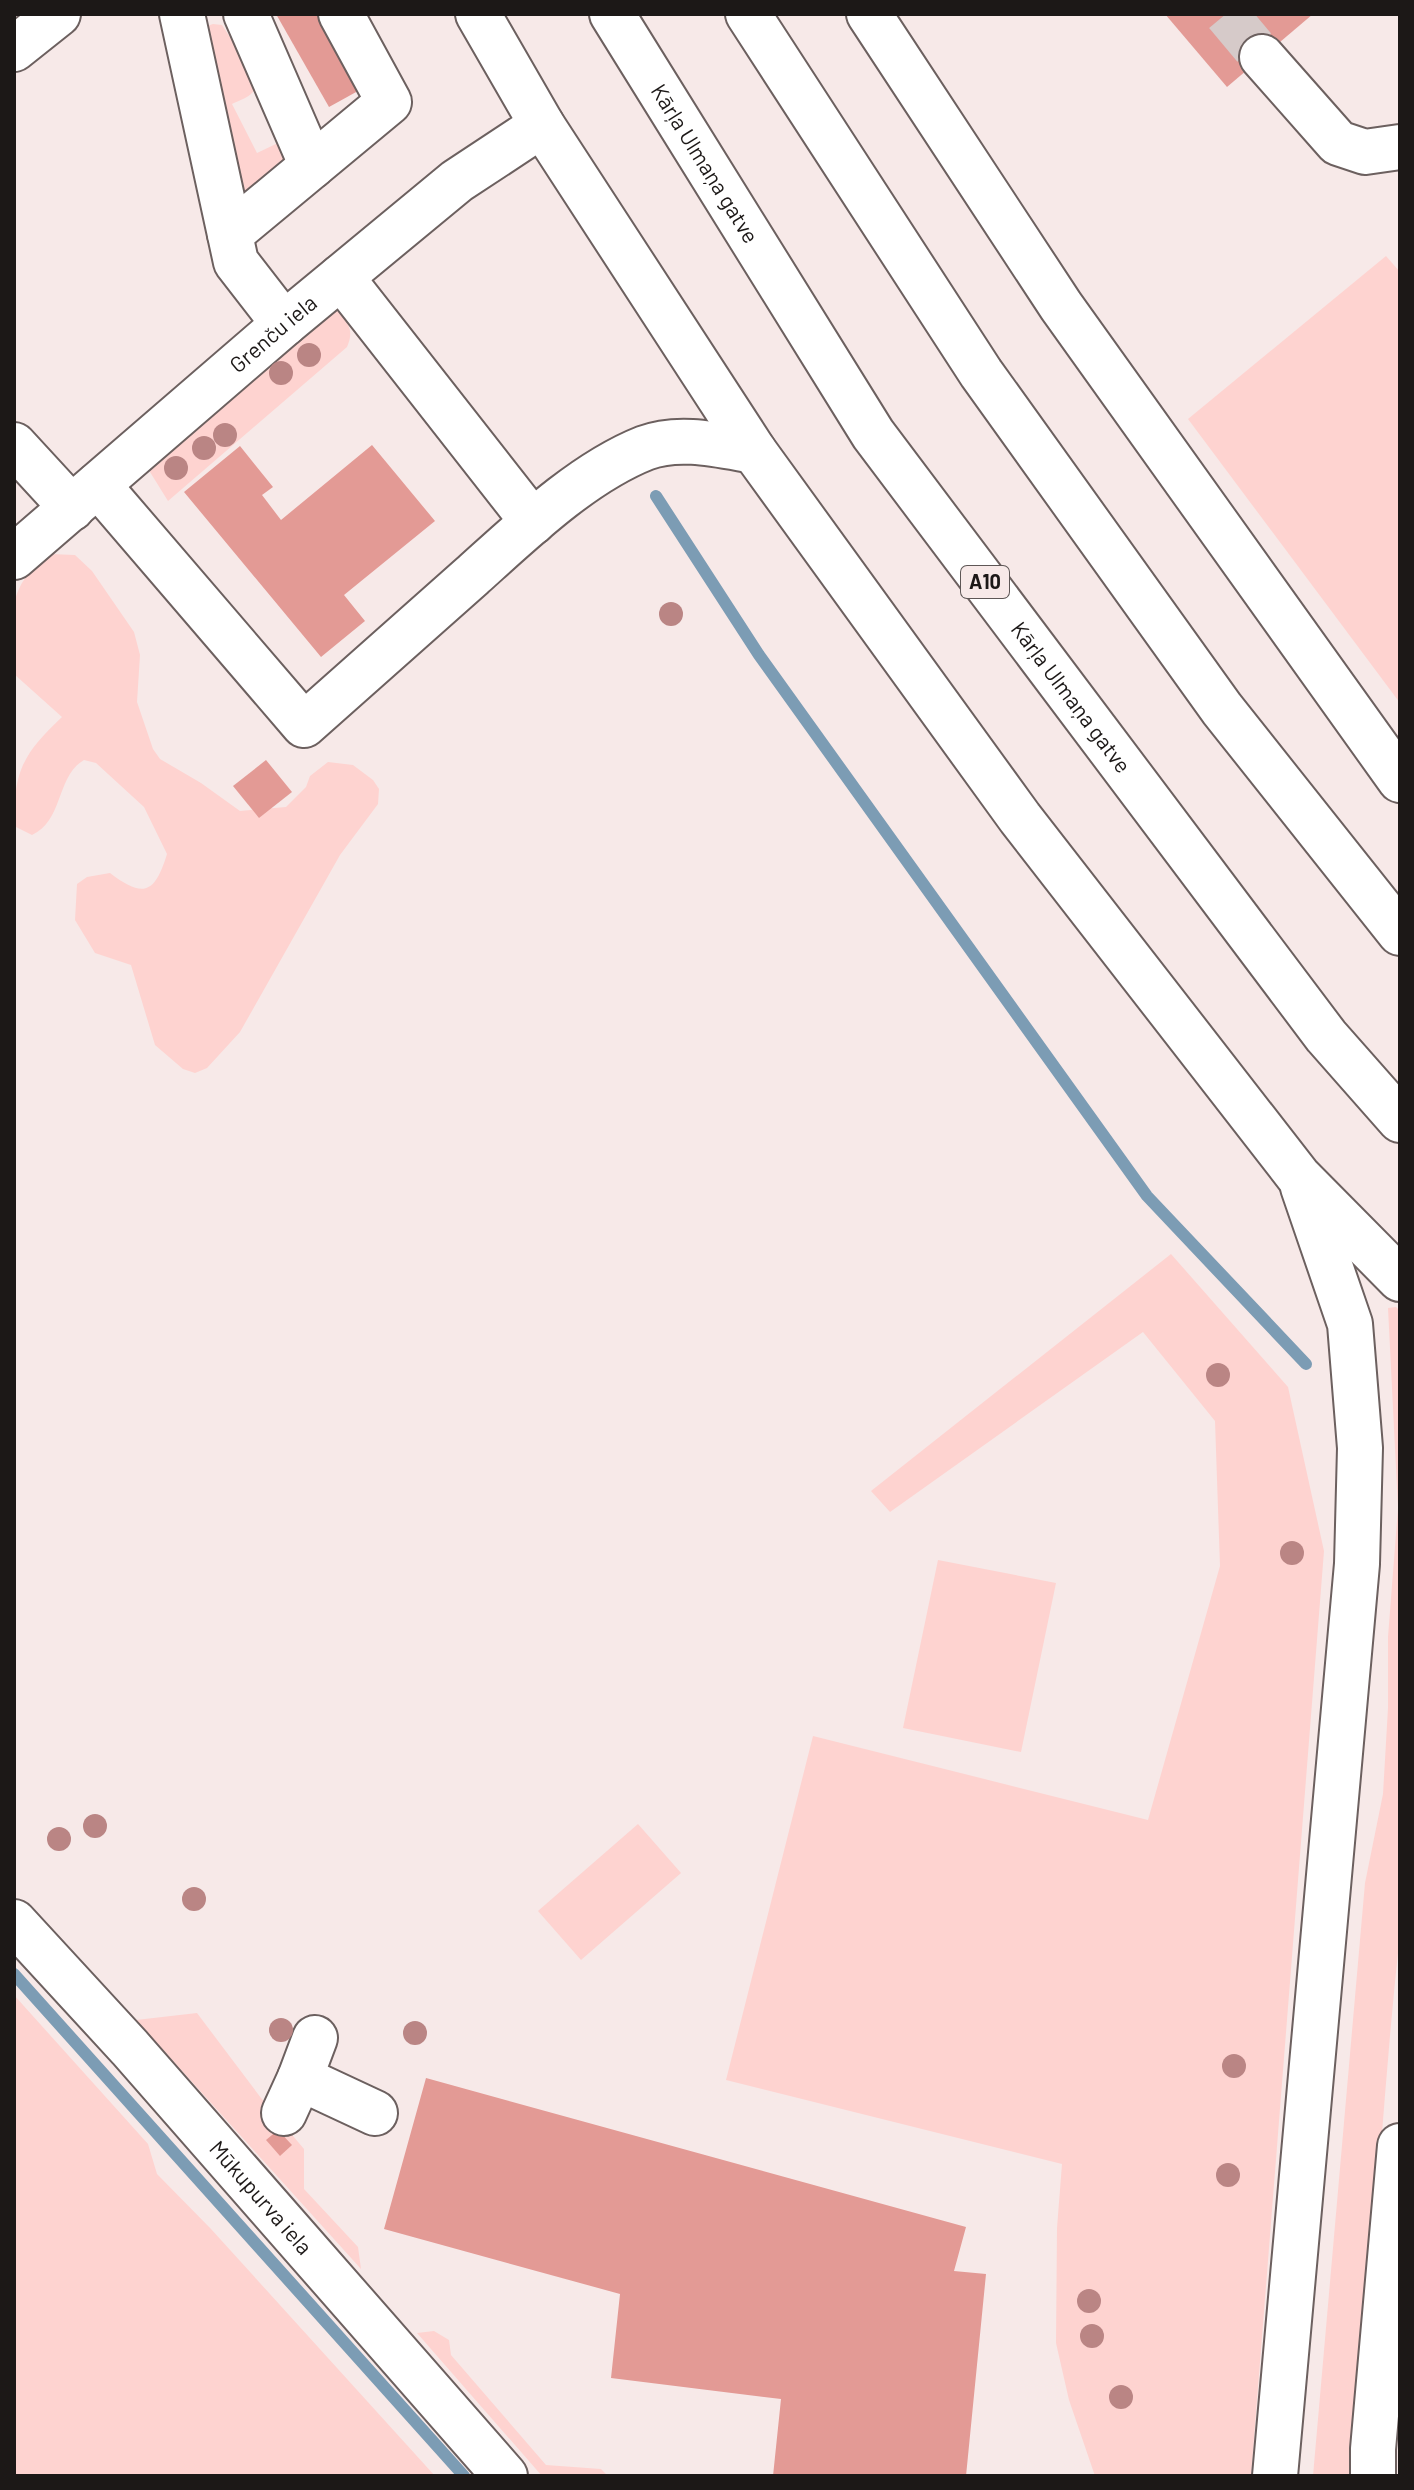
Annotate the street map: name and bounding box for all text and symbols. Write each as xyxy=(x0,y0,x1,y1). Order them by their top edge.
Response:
street label: Kārļa Ulmaņa gatve xyxy=(647,79,765,247)
street label: Grenču iela xyxy=(224,289,321,377)
road number: A10 xyxy=(961,566,1009,598)
street label: Kārļa Ulmaņa gatve xyxy=(1007,616,1137,777)
street label: Mūkupurva iela xyxy=(205,2135,318,2259)

